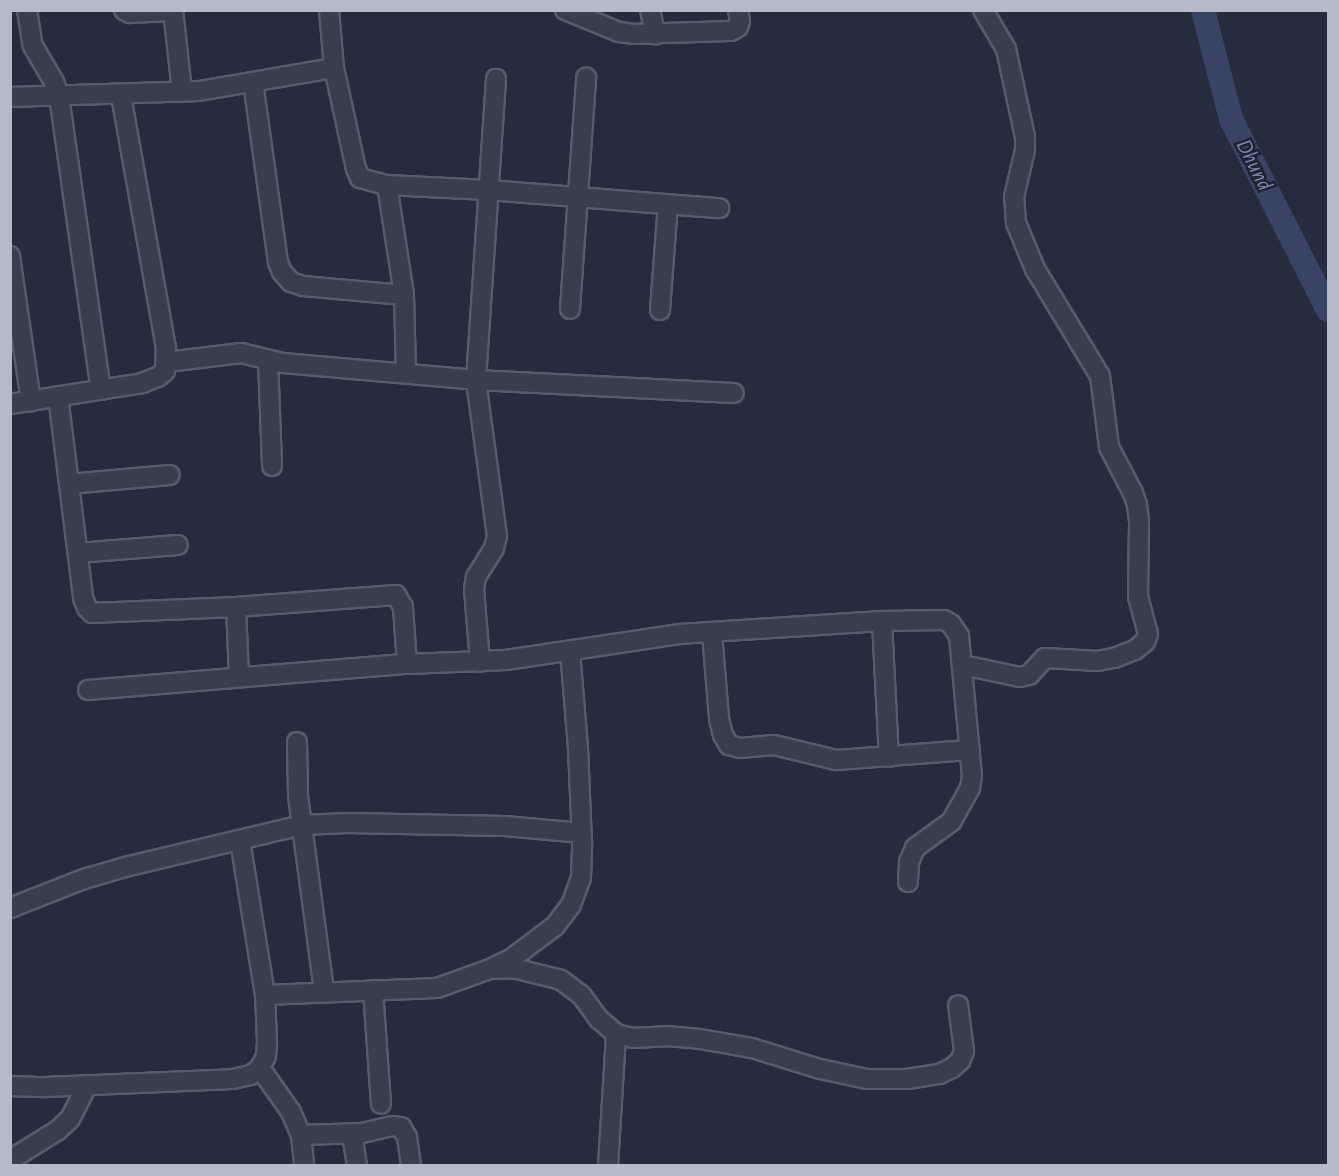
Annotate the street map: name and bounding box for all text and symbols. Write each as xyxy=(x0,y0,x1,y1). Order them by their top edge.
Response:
water label: Dhund xyxy=(1230,135,1278,195)

